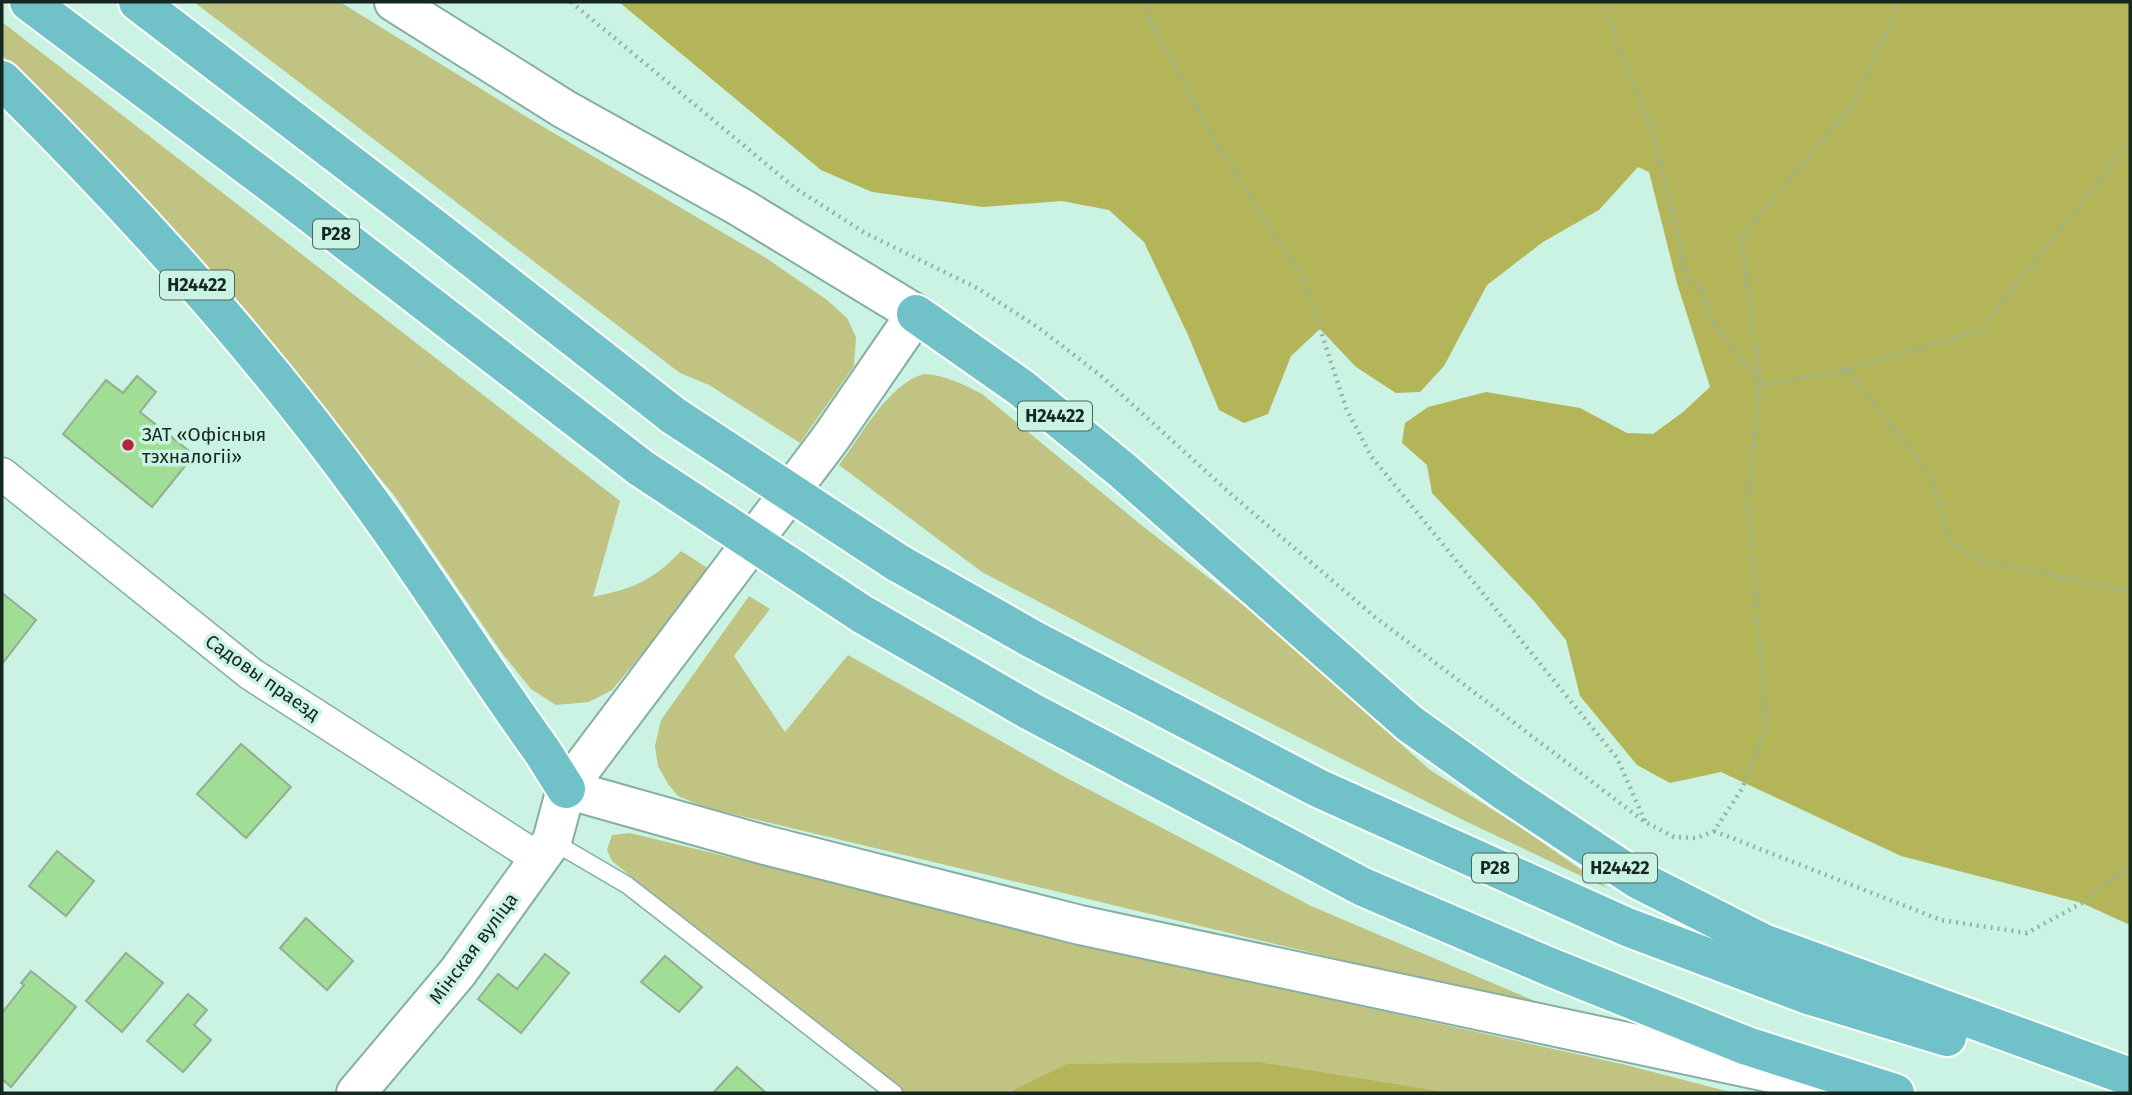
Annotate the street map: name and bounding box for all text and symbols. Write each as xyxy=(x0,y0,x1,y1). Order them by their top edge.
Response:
road number: Р28 xyxy=(313,220,359,248)
road number: Н24422 xyxy=(160,270,234,300)
road number: Н24422 xyxy=(1018,402,1092,430)
place label: ЗАТ «Офісныя тэхналогіі» xyxy=(142,423,266,468)
marker: ЗАТ «Офісныя тэхналогіі» xyxy=(120,437,136,453)
street label: Садовы праезд xyxy=(201,629,324,725)
road number: Р28 xyxy=(1472,854,1518,882)
road number: Н24422 xyxy=(1583,854,1657,882)
street label: Мінская вуліца xyxy=(424,888,523,1008)

